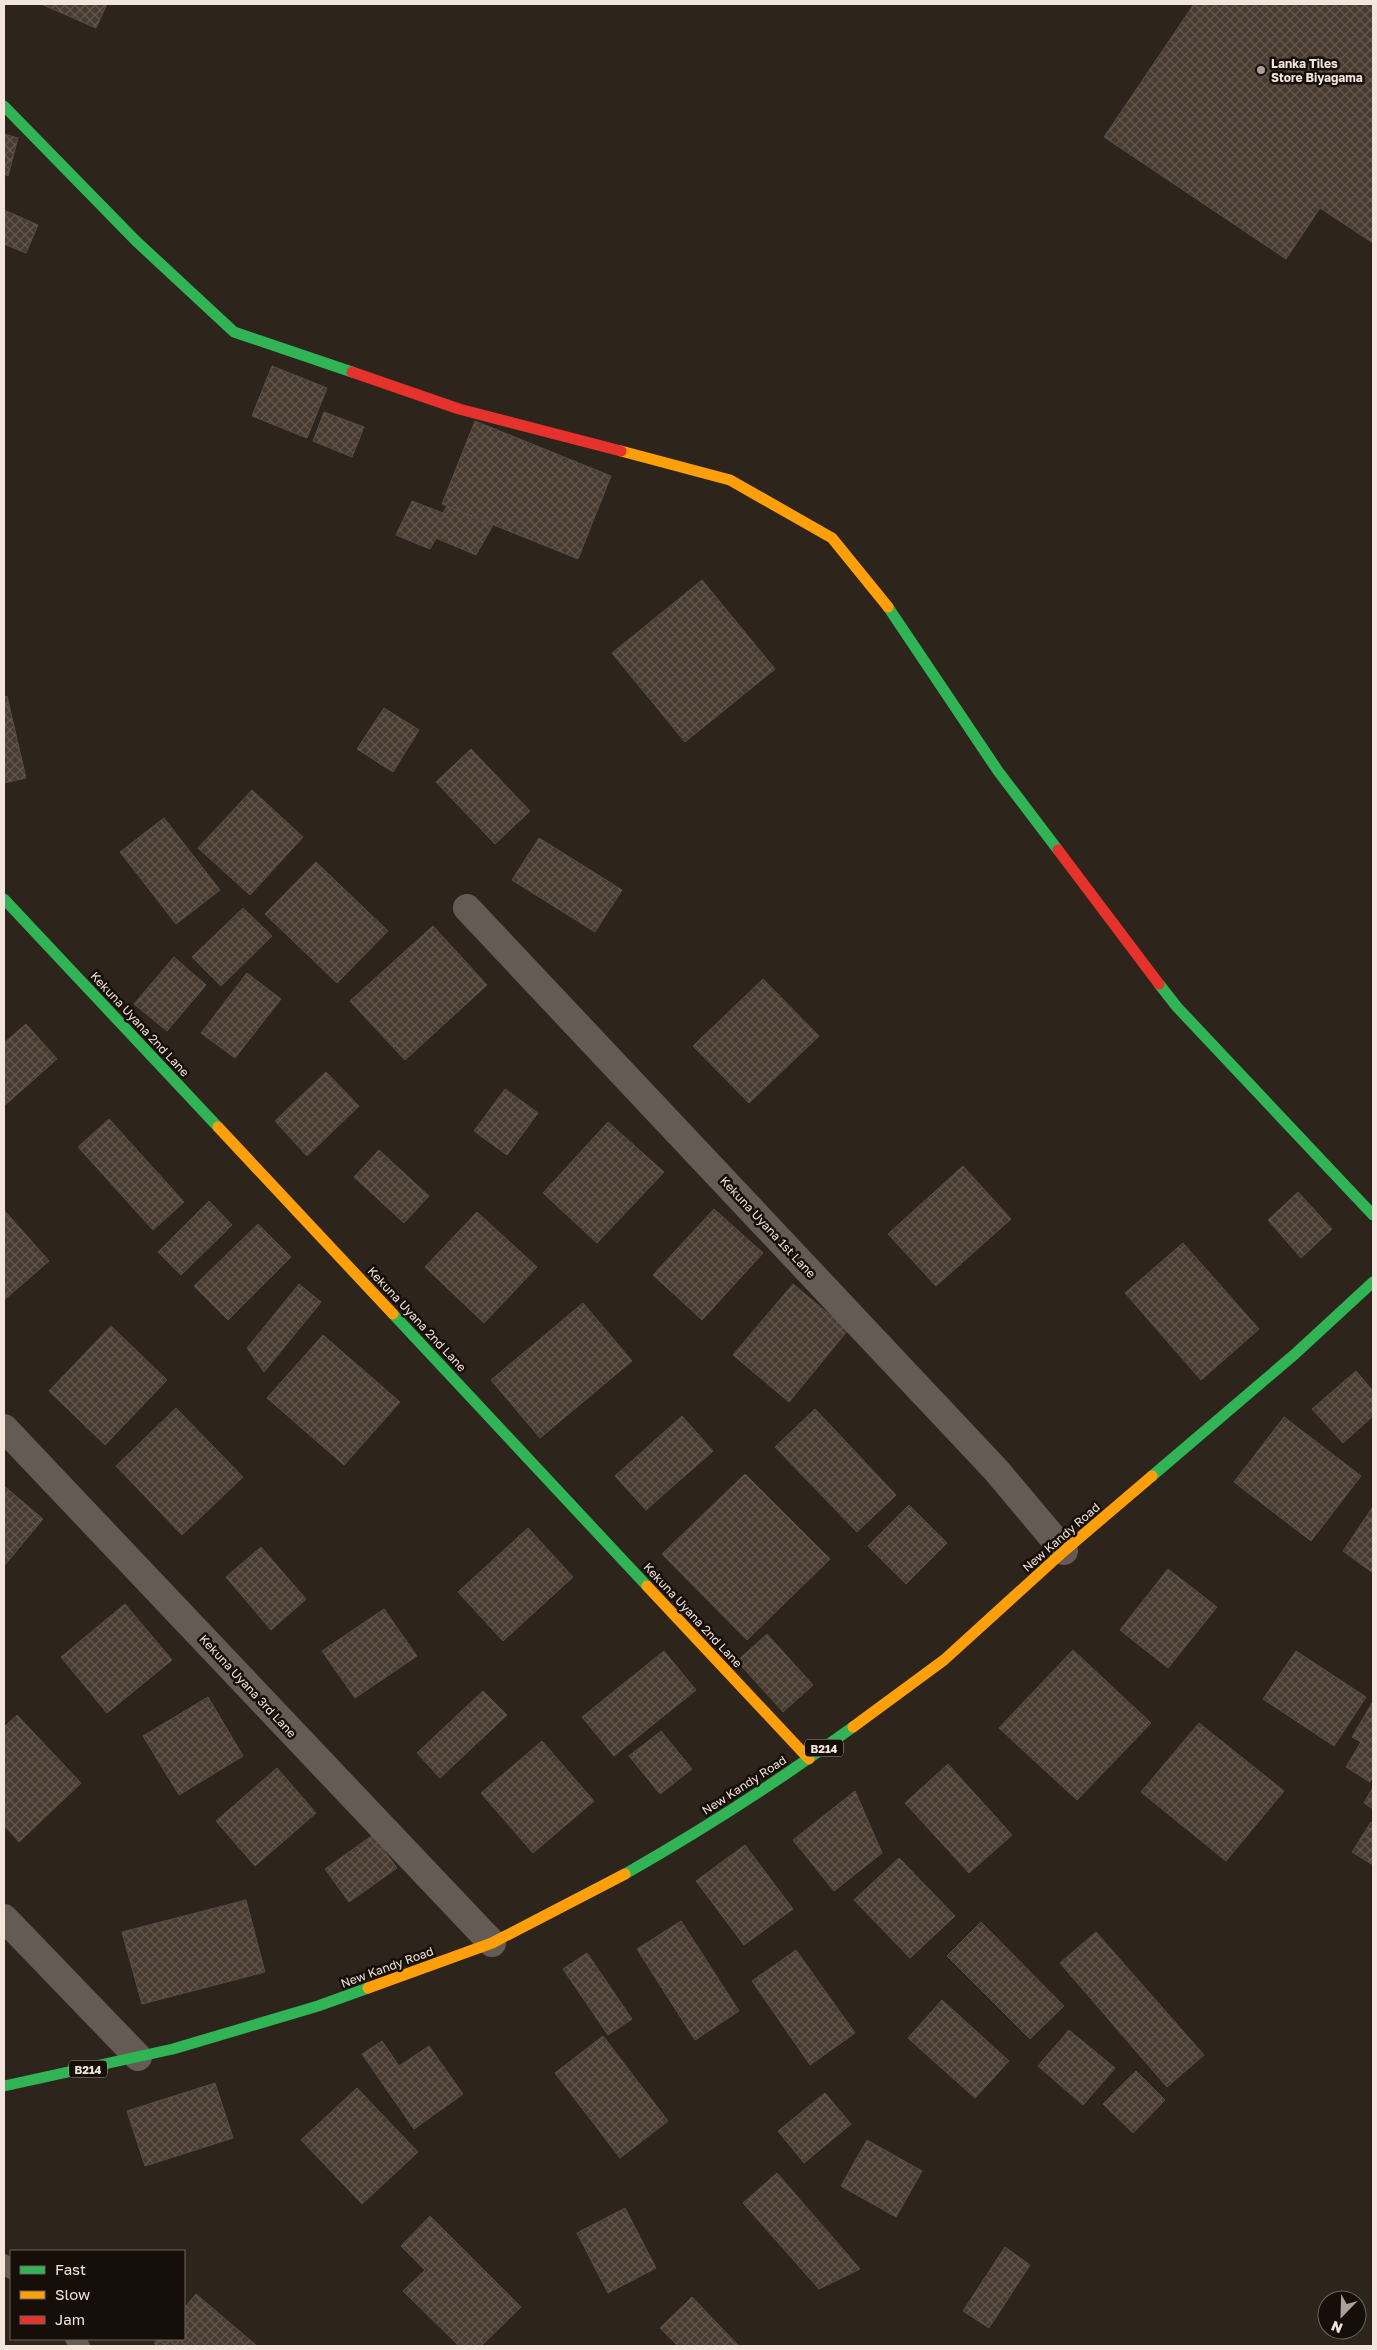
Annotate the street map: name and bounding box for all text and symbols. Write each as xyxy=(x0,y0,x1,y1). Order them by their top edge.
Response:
place label: Lanka Tiles Store Biyagama xyxy=(1271,56,1363,85)
marker: Lanka Tiles Store Biyagama xyxy=(1255,64,1267,76)
street label: Kekuna Uyana 2nd Lane xyxy=(87,968,193,1080)
street label: Kekuna Uyana 1st Lane xyxy=(717,1173,819,1281)
street label: Kekuna Uyana 2nd Lane xyxy=(364,1263,470,1375)
street label: New Kandy Road xyxy=(1019,1499,1103,1575)
street label: Kekuna Uyana 2nd Lane xyxy=(640,1559,746,1671)
street label: Kekuna Uyana 3rd Lane xyxy=(196,1631,300,1741)
road number: B214 xyxy=(805,1740,843,1756)
street label: New Kandy Road xyxy=(699,1752,789,1818)
street label: New Kandy Road xyxy=(339,1943,435,1991)
road number: B214 xyxy=(69,2060,107,2078)
legend xyxy=(10,2250,185,2340)
text: Fast xyxy=(55,2260,86,2278)
text: Slow xyxy=(55,2285,90,2303)
north arrow xyxy=(1317,2290,1367,2340)
text: Jam xyxy=(55,2310,85,2328)
text: N xyxy=(1329,2318,1345,2337)

